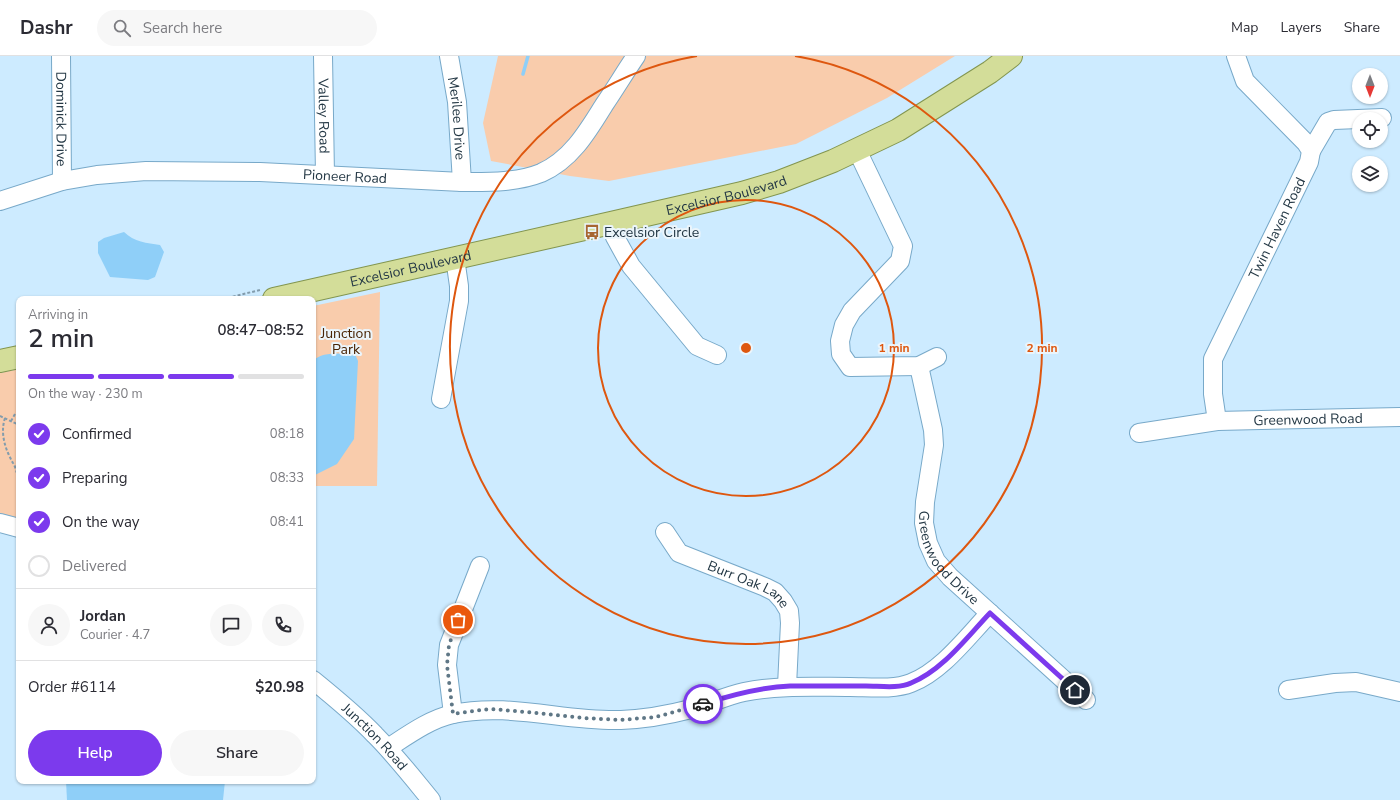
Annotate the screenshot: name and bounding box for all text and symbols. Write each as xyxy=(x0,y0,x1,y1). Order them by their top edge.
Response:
search box xyxy=(97,10,377,46)
text: Dashr xyxy=(20,15,73,41)
icon: search xyxy=(111,17,133,39)
text: Search here xyxy=(143,18,222,38)
text: Map xyxy=(1231,18,1258,37)
text: Layers xyxy=(1280,18,1322,37)
text: Share xyxy=(1344,18,1380,37)
north arrow xyxy=(1352,68,1388,104)
map controls xyxy=(1352,68,1388,192)
street label: Dominick Drive xyxy=(52,71,71,167)
street label: Merilee Drive xyxy=(443,75,470,161)
street label: Valley Road xyxy=(314,77,334,154)
button: locate xyxy=(1352,112,1388,148)
button: layers xyxy=(1352,156,1388,192)
street label: Pioneer Road xyxy=(303,165,387,188)
street label: Excelsior Boulevard xyxy=(664,170,789,220)
street label: Twin Haven Road xyxy=(1244,174,1310,282)
bus stop icon: Excelsior Circle xyxy=(583,223,601,241)
place label: Excelsior Circle xyxy=(604,223,699,242)
street label: Excelsior Boulevard xyxy=(348,245,473,291)
text: Arriving in xyxy=(28,306,88,324)
text: 08:47–08:52 xyxy=(217,320,304,340)
text: 2 min xyxy=(28,321,94,356)
park label: Junction Park xyxy=(320,324,371,359)
text: 1 min xyxy=(878,340,910,356)
text: 2 min xyxy=(1026,340,1058,356)
centre of rings xyxy=(739,341,753,355)
text: On the way · 230 m xyxy=(28,385,143,403)
street label: Greenwood Road xyxy=(1253,408,1363,430)
icon: check xyxy=(28,423,50,445)
text: Confirmed xyxy=(62,424,132,444)
text: 08:18 xyxy=(270,425,304,443)
icon: check xyxy=(28,467,50,489)
text: Preparing xyxy=(62,468,127,488)
text: 08:33 xyxy=(270,469,304,487)
street label: Greenwood Drive xyxy=(914,510,983,608)
icon: check xyxy=(28,511,50,533)
text: On the way xyxy=(62,512,140,532)
text: 08:41 xyxy=(270,513,304,531)
text: Delivered xyxy=(62,556,127,576)
street label: Burr Oak Lane xyxy=(705,556,794,611)
pin xyxy=(441,603,475,637)
button: person xyxy=(28,604,70,646)
button: chat xyxy=(210,604,252,646)
button: phone xyxy=(262,604,304,646)
text: Jordan xyxy=(80,606,126,626)
icon: bag xyxy=(447,609,469,631)
text: Courier · 4.7 xyxy=(80,626,150,644)
pin xyxy=(1058,673,1092,707)
text: Order #6114 xyxy=(28,677,116,697)
text: $20.98 xyxy=(255,677,304,697)
icon: home xyxy=(1064,679,1086,701)
courier xyxy=(683,684,723,724)
icon: car xyxy=(692,693,714,715)
street label: Junction Road xyxy=(337,698,412,774)
button: Help xyxy=(28,730,162,776)
button: Share xyxy=(170,730,304,776)

